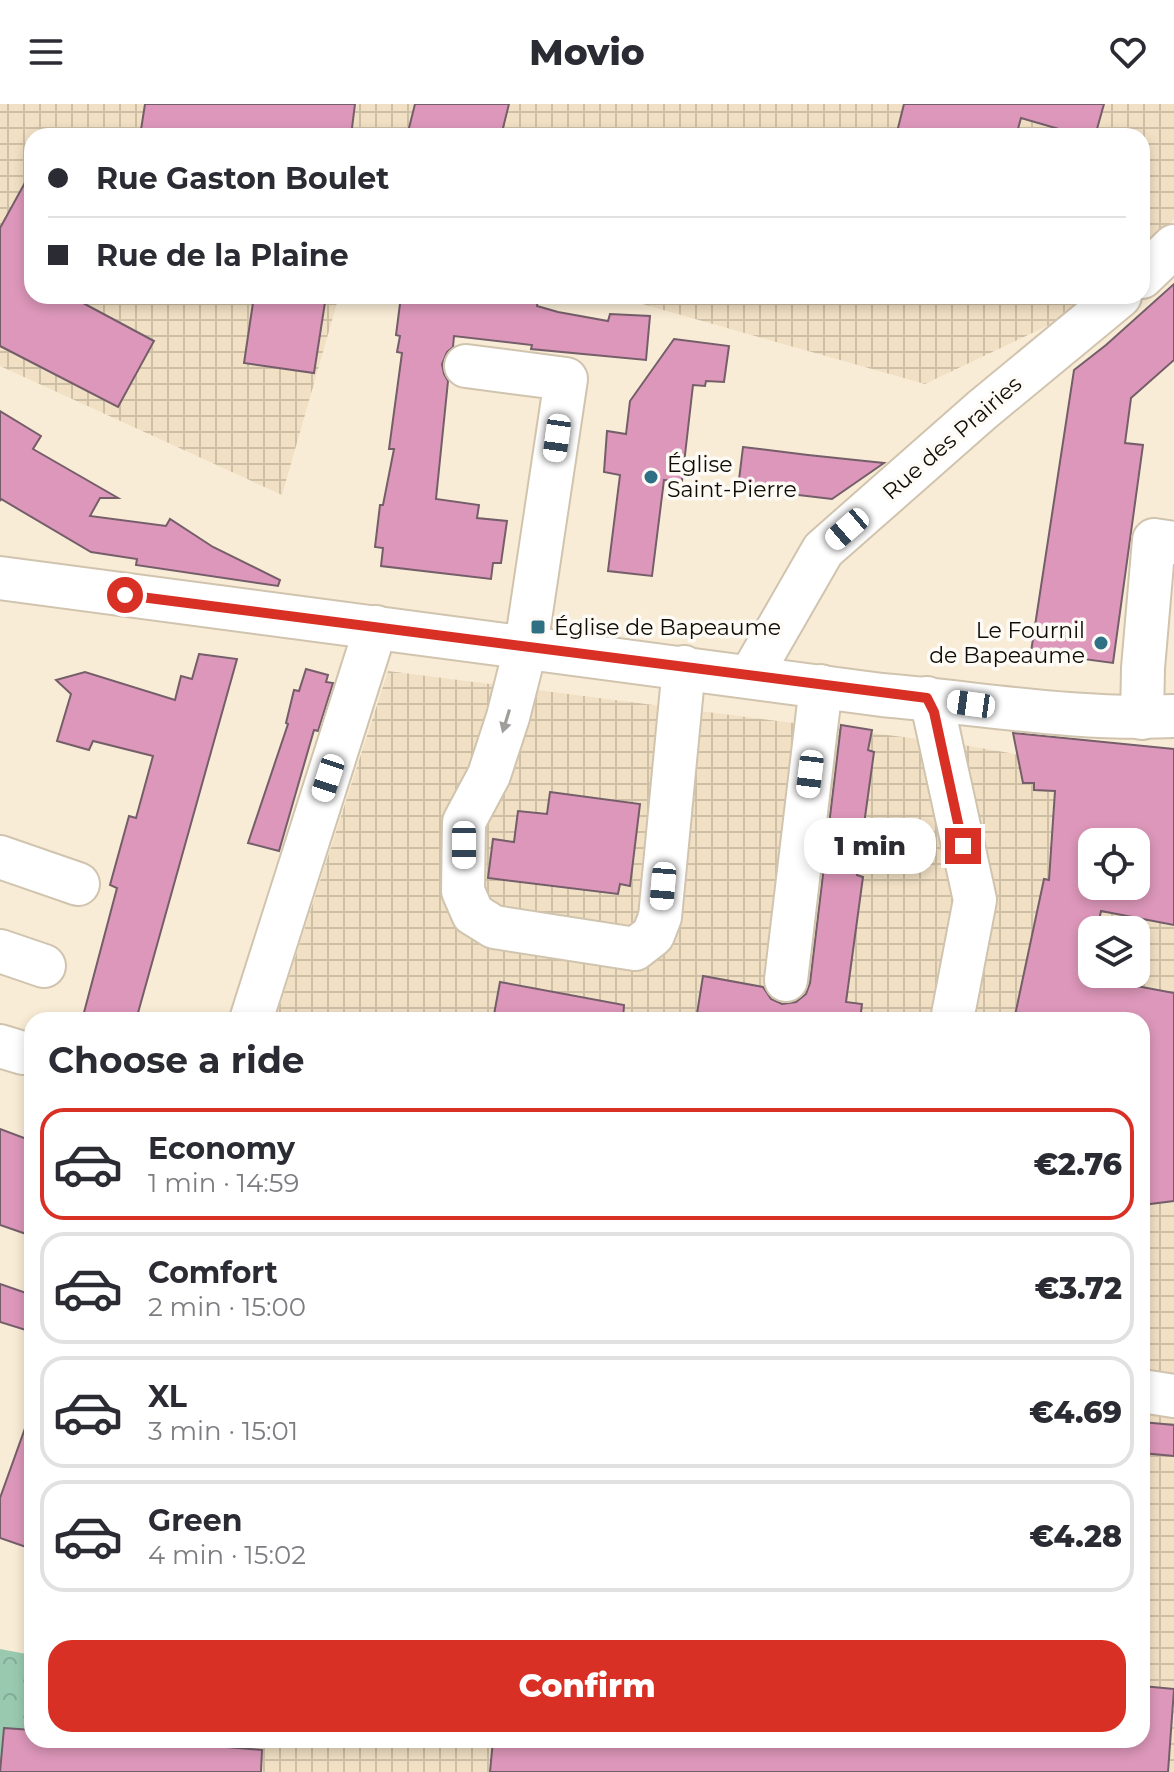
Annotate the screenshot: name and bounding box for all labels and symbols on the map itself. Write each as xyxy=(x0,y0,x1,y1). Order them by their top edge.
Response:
street label: Rue des Prairies xyxy=(877,370,1027,506)
car xyxy=(542,413,572,463)
place label: Église Saint-Pierre xyxy=(667,451,797,503)
marker: Église Saint-Pierre xyxy=(642,468,660,486)
car xyxy=(821,504,873,554)
route start xyxy=(107,577,143,613)
place label: Église de Bapeaume xyxy=(554,614,781,641)
place label: Le Fournil de Bapeaume xyxy=(929,617,1085,669)
marker: Église de Bapeaume xyxy=(529,618,547,636)
marker: Le Fournil de Bapeaume xyxy=(1092,634,1110,652)
car xyxy=(946,689,996,719)
one-way arrow xyxy=(500,710,512,734)
car xyxy=(795,749,825,799)
car xyxy=(309,751,347,805)
callout: 1 min xyxy=(803,818,935,874)
car xyxy=(452,821,476,869)
route end xyxy=(945,828,981,864)
car xyxy=(649,861,677,911)

